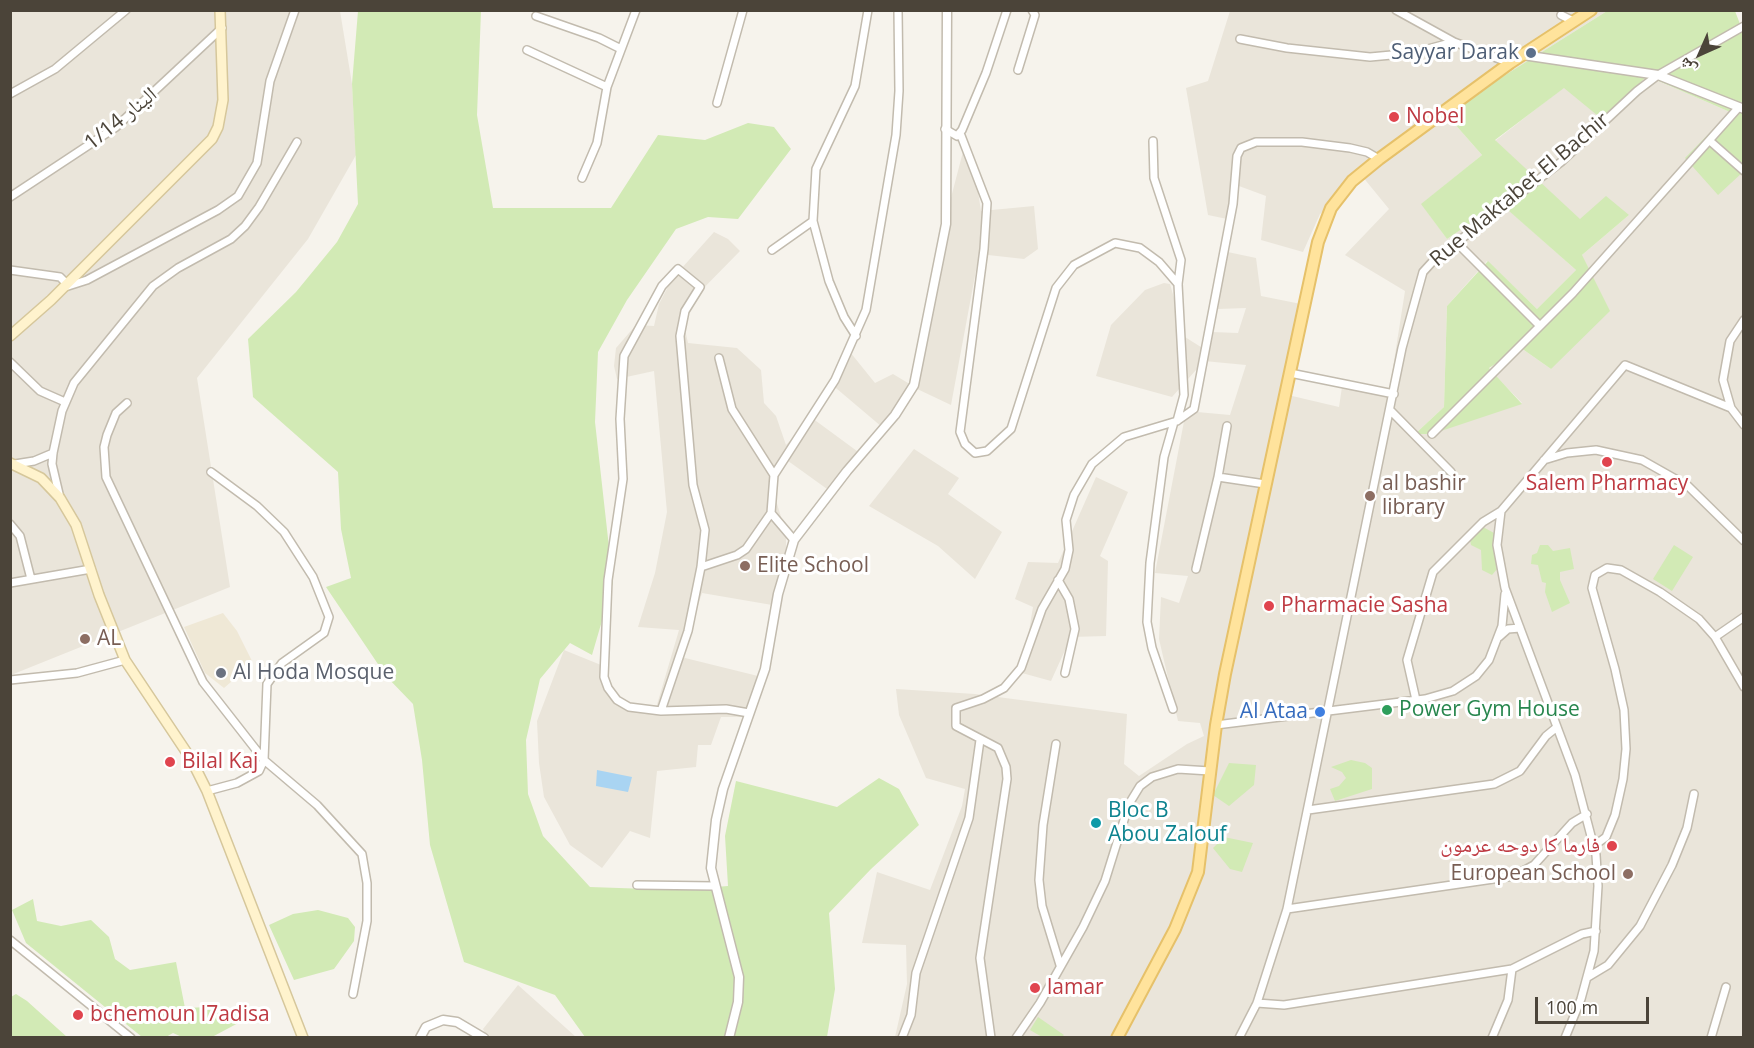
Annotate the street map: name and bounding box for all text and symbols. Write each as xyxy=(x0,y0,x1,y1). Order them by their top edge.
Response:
north arrow xyxy=(1670,24,1730,84)
place label: Sayyar Darak xyxy=(1391,40,1519,66)
marker: Sayyar Darak xyxy=(1524,46,1538,60)
text: ش xyxy=(1673,53,1701,81)
street label: الينار 1/14 xyxy=(80,82,162,156)
place label: Nobel xyxy=(1406,104,1464,130)
street label: Rue Maktabet El Bachir xyxy=(1425,108,1615,272)
marker: Nobel xyxy=(1387,110,1401,124)
marker: Salem Pharmacy xyxy=(1600,455,1614,469)
place label: al bashir library xyxy=(1382,471,1466,521)
place label: Salem Pharmacy xyxy=(1526,471,1688,497)
marker: al bashir library xyxy=(1363,489,1377,503)
place label: Elite School xyxy=(757,553,869,579)
marker: Elite School xyxy=(738,559,752,573)
place label: Pharmacie Sasha xyxy=(1281,593,1448,619)
marker: Pharmacie Sasha xyxy=(1262,599,1276,613)
place label: AL xyxy=(97,626,121,652)
marker: AL xyxy=(78,632,92,646)
place label: Al Hoda Mosque xyxy=(233,660,394,686)
marker: Al Hoda Mosque xyxy=(214,666,228,680)
place label: Power Gym House xyxy=(1399,697,1580,723)
place label: Al Ataa xyxy=(1240,699,1308,725)
marker: Power Gym House xyxy=(1380,703,1394,717)
marker: Al Ataa xyxy=(1313,705,1327,719)
place label: Bilal Kaj xyxy=(182,749,258,775)
marker: Bilal Kaj xyxy=(163,755,177,769)
place label: Bloc B Abou Zalouf xyxy=(1108,798,1227,848)
marker: Bloc B Abou Zalouf xyxy=(1089,816,1103,830)
place label: فارما كا دوحه عرمون xyxy=(1440,833,1600,859)
marker: فارما كا دوحه عرمون xyxy=(1605,839,1619,853)
place label: European School xyxy=(1451,861,1616,887)
marker: European School xyxy=(1621,867,1635,881)
place label: lamar xyxy=(1047,975,1104,1001)
marker: lamar xyxy=(1028,981,1042,995)
scale bar xyxy=(1538,985,1652,1023)
text: 100 m xyxy=(1546,995,1598,1019)
place label: bchemoun l7adisa xyxy=(90,1002,270,1028)
marker: bchemoun l7adisa xyxy=(71,1008,85,1022)

